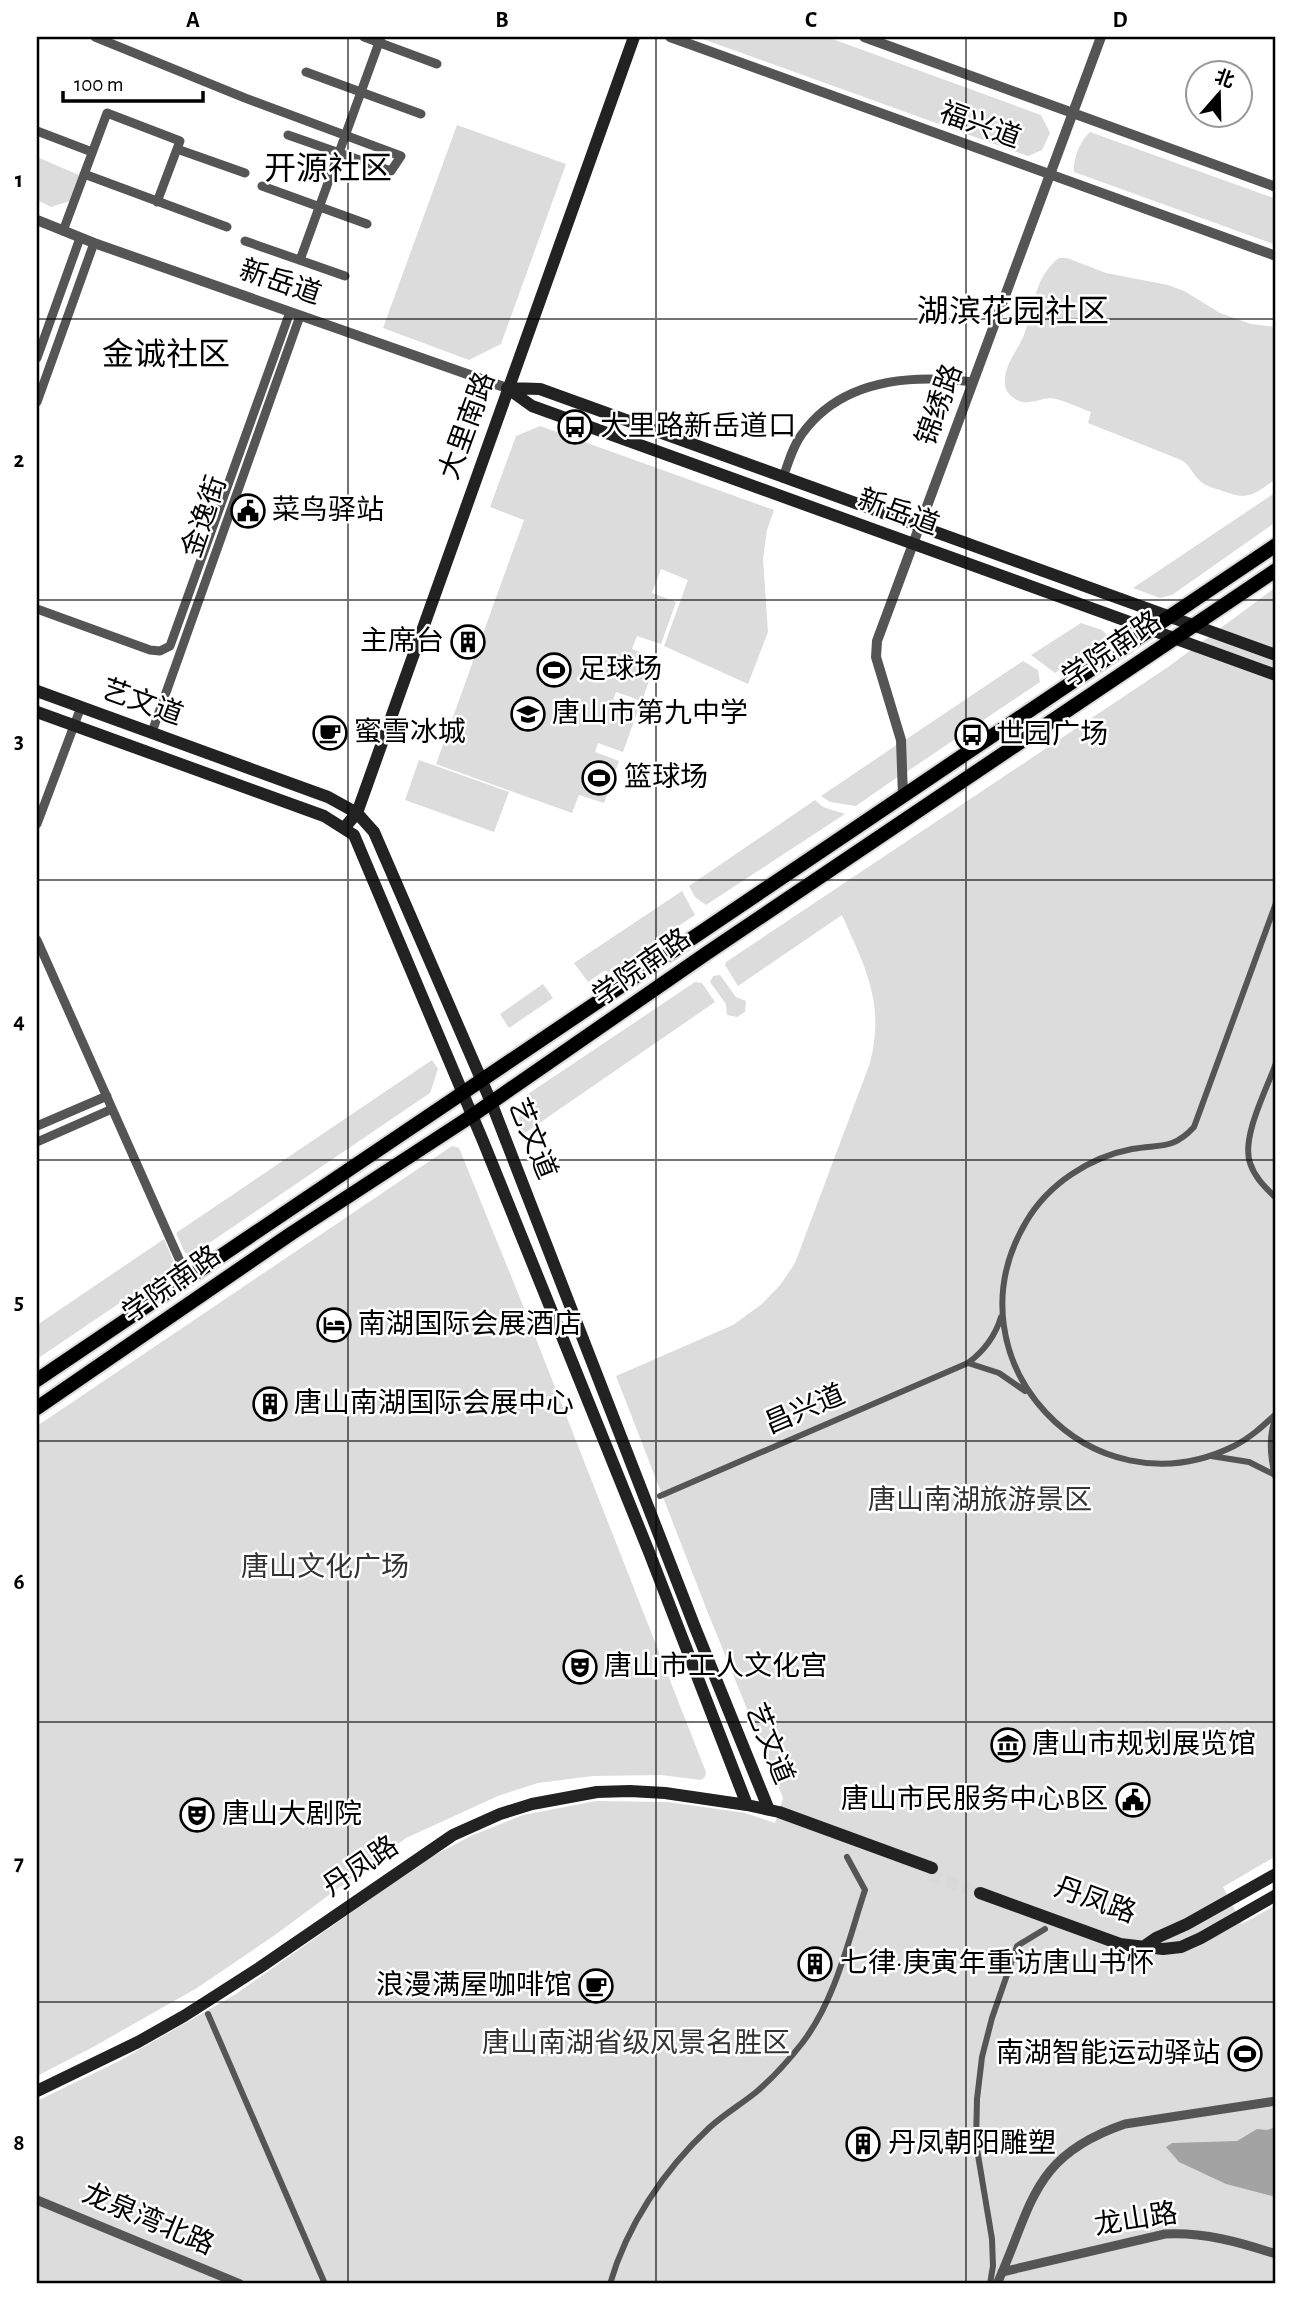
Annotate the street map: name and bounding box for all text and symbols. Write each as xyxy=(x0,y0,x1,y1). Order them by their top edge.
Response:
text: A xyxy=(186,9,200,32)
text: B xyxy=(495,9,509,32)
text: C xyxy=(805,9,817,32)
text: D xyxy=(1112,9,1128,32)
scale bar xyxy=(63,60,203,104)
north arrow xyxy=(1184,60,1254,130)
text: 北 xyxy=(1212,66,1237,92)
text: 100 m xyxy=(74,74,124,95)
street label: 福兴道 xyxy=(936,97,1025,154)
district label: 开源社区 xyxy=(264,151,392,185)
text: 1 xyxy=(15,169,23,192)
street label: 新岳道 xyxy=(236,254,325,310)
district label: 湖滨花园社区 xyxy=(917,294,1109,328)
district label: 金诚社区 xyxy=(102,337,230,371)
street label: 锦绣路 xyxy=(911,360,968,449)
street label: 大里南路 xyxy=(434,368,500,483)
bus stop icon: 大里路新岳道口 xyxy=(556,408,594,446)
place label: 大里路新岳道口 xyxy=(600,411,796,441)
text: 2 xyxy=(14,449,25,472)
street label: 金逸街 xyxy=(176,472,232,561)
street label: 新岳道 xyxy=(854,484,943,541)
public building icon: 菜鸟驿站 xyxy=(229,492,267,530)
place label: 菜鸟驿站 xyxy=(272,495,384,525)
street label: 学院南路 xyxy=(1057,605,1166,693)
building icon: 主席台 xyxy=(449,623,487,661)
place label: 主席台 xyxy=(360,626,444,656)
sports icon: 足球场 xyxy=(535,651,573,689)
place label: 足球场 xyxy=(578,654,662,684)
street label: 艺文道 xyxy=(98,674,187,731)
school or university icon: 唐山市第九中学 xyxy=(509,695,547,733)
place label: 唐山市第九中学 xyxy=(552,698,748,728)
cafe icon: 蜜雪冰城 xyxy=(311,714,349,752)
bus stop icon: 世园广场 xyxy=(953,716,991,754)
place label: 蜜雪冰城 xyxy=(354,717,466,747)
place label: 世园广场 xyxy=(996,719,1108,749)
text: 3 xyxy=(14,730,24,753)
sports icon: 篮球场 xyxy=(580,759,618,797)
place label: 篮球场 xyxy=(624,762,708,792)
street label: 学院南路 xyxy=(587,923,696,1012)
text: 4 xyxy=(13,1010,25,1033)
street label: 艺文道 xyxy=(503,1094,563,1183)
street label: 学院南路 xyxy=(117,1240,226,1329)
text: 5 xyxy=(14,1291,24,1314)
hotel icon: 南湖国际会展酒店 xyxy=(315,1306,353,1344)
place label: 南湖国际会展酒店 xyxy=(358,1309,582,1339)
street label: 昌兴道 xyxy=(760,1379,849,1439)
building icon: 唐山南湖国际会展中心 xyxy=(251,1385,289,1423)
place label: 唐山南湖国际会展中心 xyxy=(294,1388,574,1418)
park label: 唐山南湖旅游景区 xyxy=(868,1485,1092,1515)
park label: 唐山文化广场 xyxy=(241,1552,409,1582)
text: 6 xyxy=(13,1571,25,1594)
theatre icon: 唐山市工人文化宫 xyxy=(561,1648,599,1686)
place label: 唐山市工人文化宫 xyxy=(604,1651,828,1681)
street label: 艺文道 xyxy=(740,1699,800,1788)
museum icon: 唐山市规划展览馆 xyxy=(989,1726,1027,1764)
place label: 唐山市规划展览馆 xyxy=(1032,1729,1256,1759)
public building icon: 唐山市民服务中心B区 xyxy=(1114,1781,1152,1819)
place label: 唐山市民服务中心B区 xyxy=(841,1784,1108,1814)
theatre icon: 唐山大剧院 xyxy=(178,1796,216,1834)
place label: 唐山大剧院 xyxy=(222,1799,362,1829)
street label: 丹凤路 xyxy=(317,1830,404,1902)
text: 7 xyxy=(14,1852,24,1875)
street label: 丹凤路 xyxy=(1051,1872,1140,1929)
building icon: 七律·庚寅年重访唐山书怀 xyxy=(796,1945,834,1983)
place label: 七律·庚寅年重访唐山书怀 xyxy=(840,1948,1154,1978)
cafe icon: 浪漫满屋咖啡馆 xyxy=(577,1967,615,2005)
place label: 浪漫满屋咖啡馆 xyxy=(376,1970,572,2000)
park label: 唐山南湖省级风景名胜区 xyxy=(482,2028,790,2058)
sports icon: 南湖智能运动驿站 xyxy=(1226,2035,1264,2073)
place label: 南湖智能运动驿站 xyxy=(996,2038,1220,2068)
building icon: 丹凤朝阳雕塑 xyxy=(844,2125,882,2163)
place label: 丹凤朝阳雕塑 xyxy=(888,2128,1056,2158)
text: 8 xyxy=(13,2132,25,2155)
street label: 龙泉湾北路 xyxy=(78,2178,219,2260)
street label: 龙山路 xyxy=(1092,2198,1180,2240)

